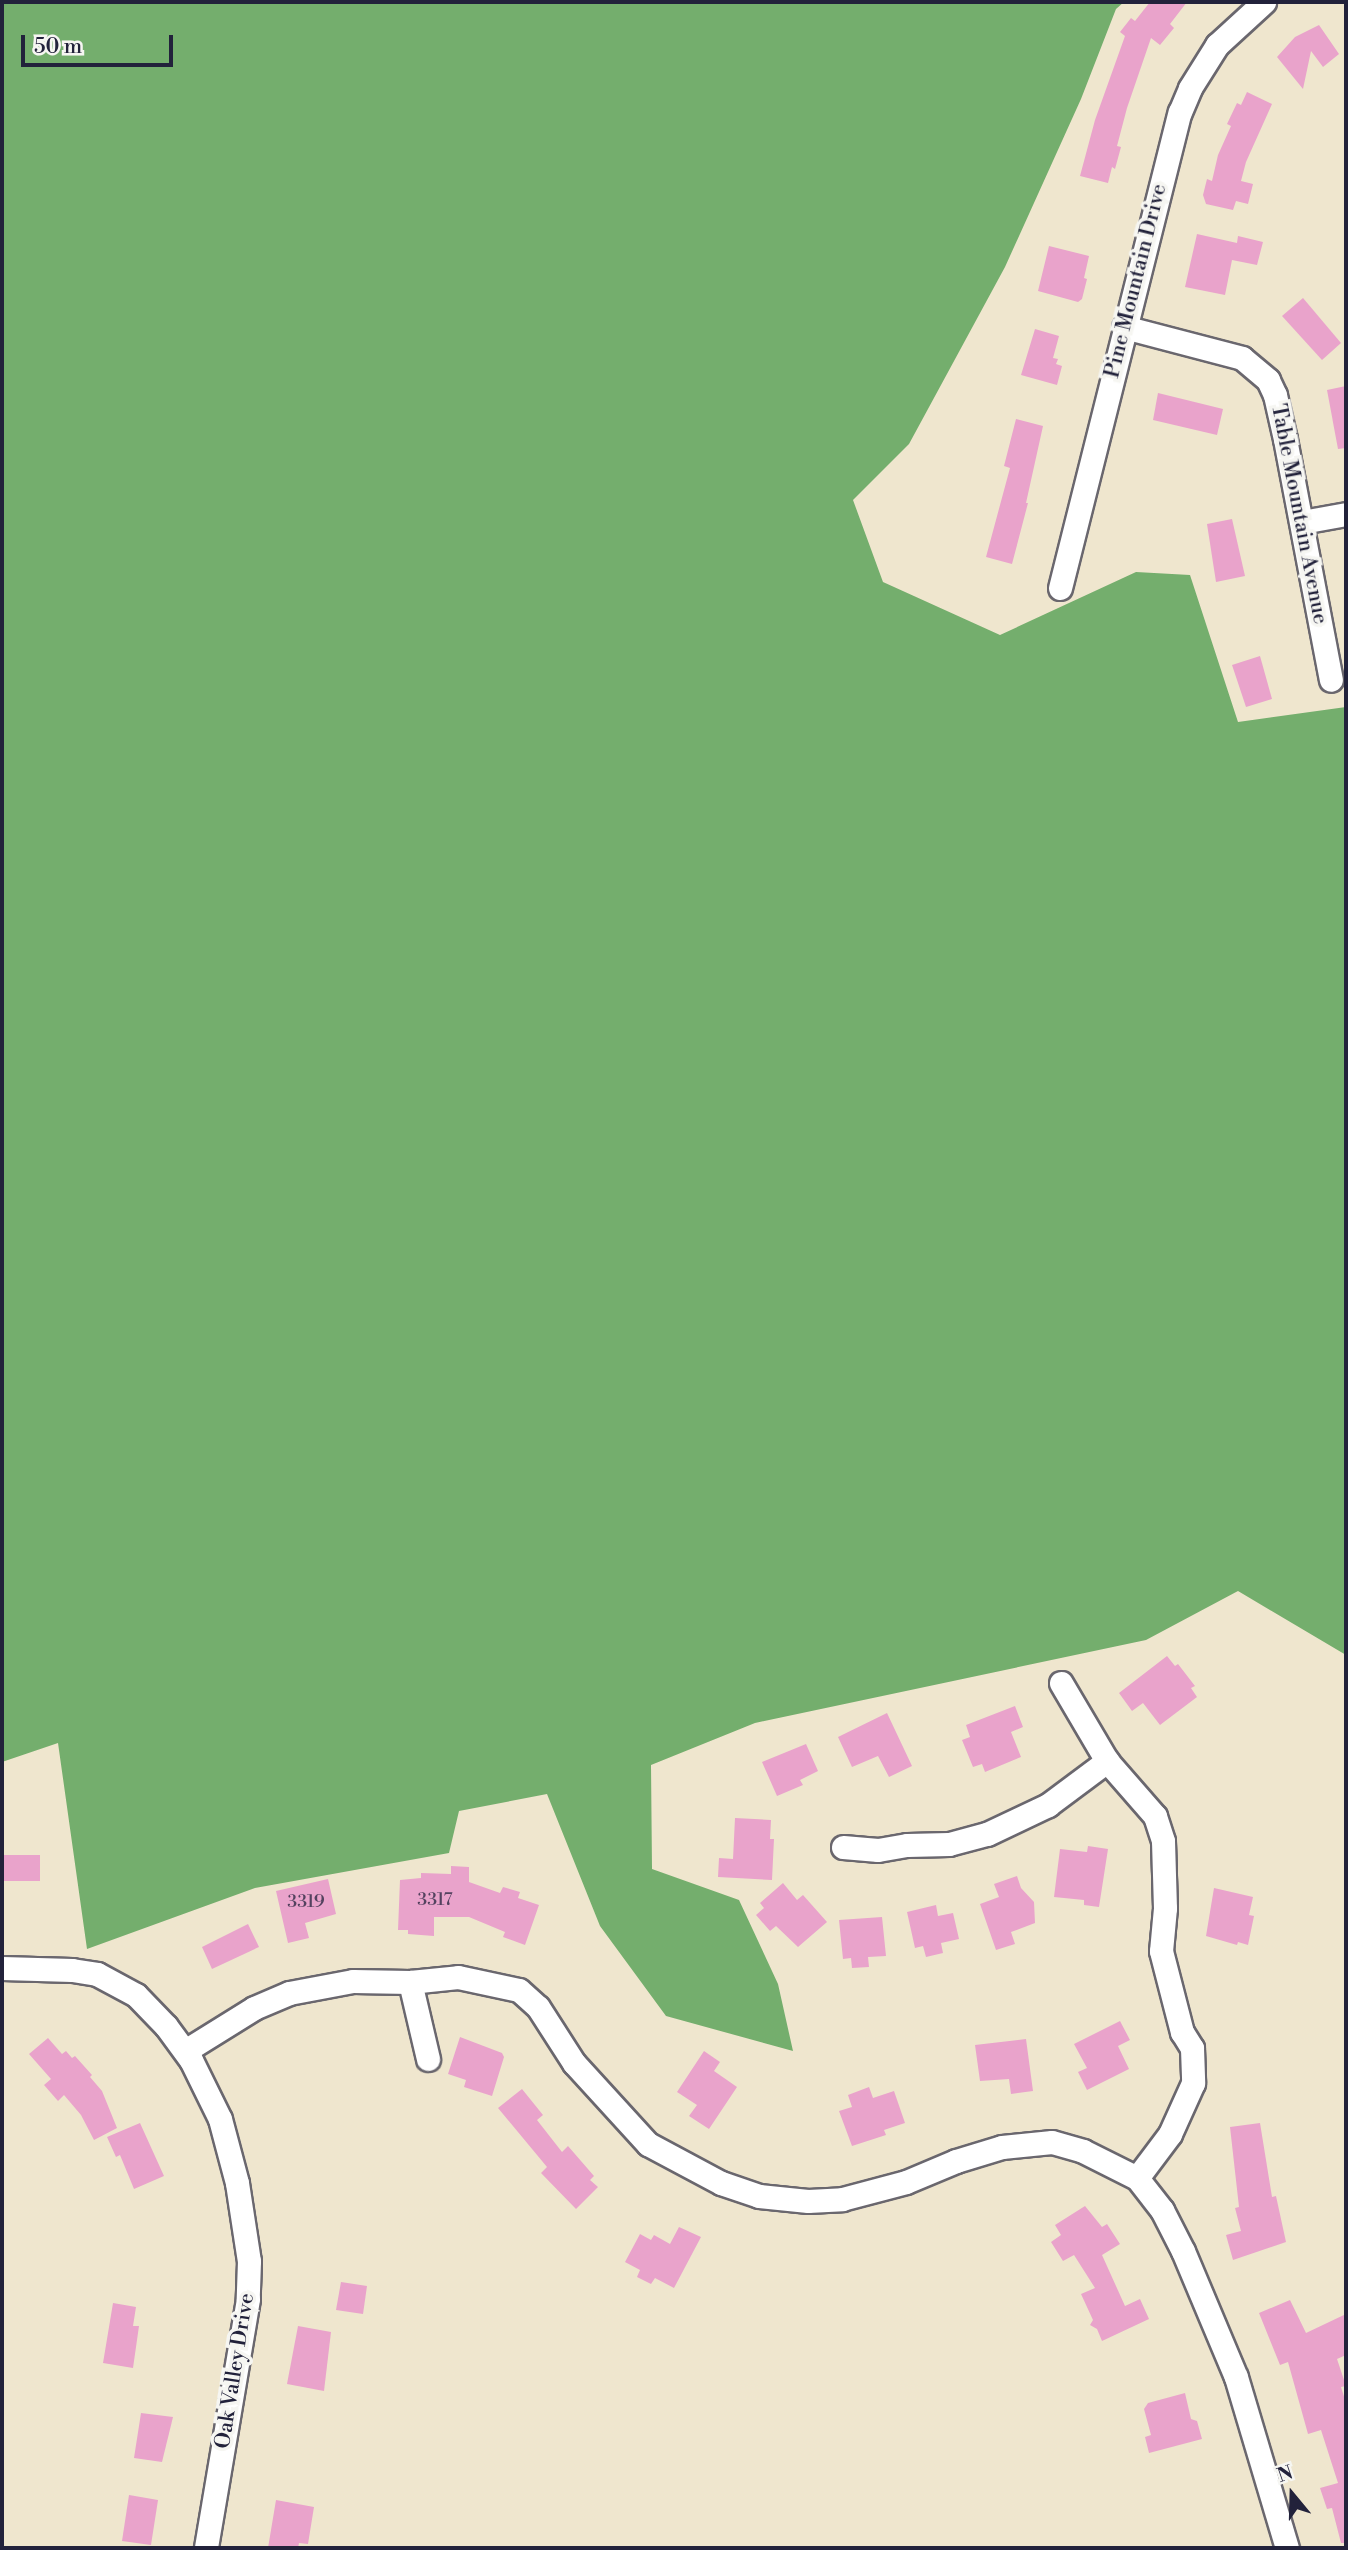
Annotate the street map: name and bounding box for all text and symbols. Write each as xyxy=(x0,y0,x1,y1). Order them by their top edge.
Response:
scale bar xyxy=(24,21,177,65)
text: 50 m xyxy=(34,34,82,60)
street label: Pine Mountain Drive xyxy=(1100,181,1172,381)
street label: Table Mountain Avenue xyxy=(1265,402,1333,626)
house number: 3317 xyxy=(417,1889,453,1911)
house number: 3319 xyxy=(287,1891,325,1913)
street label: Oak Valley Drive xyxy=(210,2291,260,2451)
north arrow xyxy=(1257,2459,1327,2529)
text: N xyxy=(1274,2460,1296,2488)

